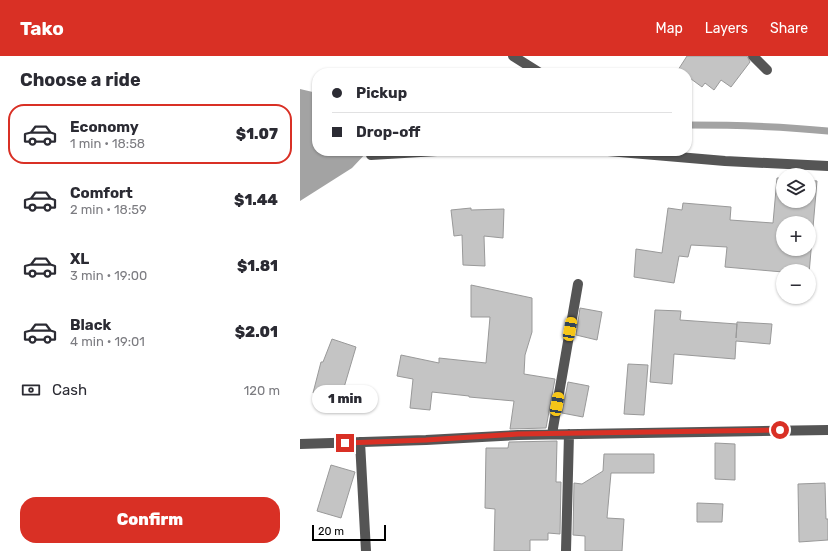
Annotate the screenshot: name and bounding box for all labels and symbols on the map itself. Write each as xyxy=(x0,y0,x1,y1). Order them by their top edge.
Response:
car xyxy=(562,316,578,342)
callout: 1 min xyxy=(312,385,378,413)
car xyxy=(549,391,565,417)
route start xyxy=(771,421,789,439)
route end xyxy=(336,434,354,452)
scale bar xyxy=(312,523,386,542)

